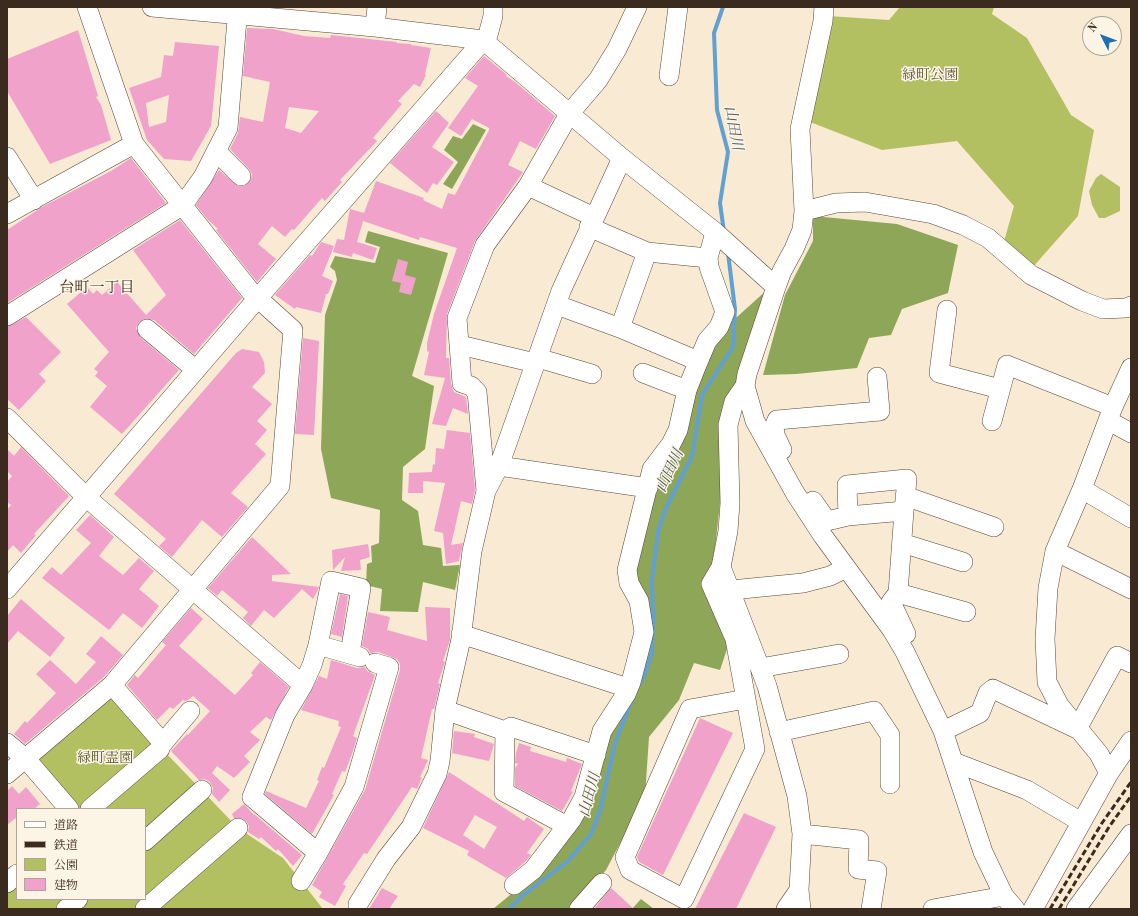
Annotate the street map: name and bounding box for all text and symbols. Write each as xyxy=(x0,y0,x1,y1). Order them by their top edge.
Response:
north arrow xyxy=(1082,16,1122,56)
text: N xyxy=(1087,22,1100,35)
park label: 緑町公園 xyxy=(902,67,958,83)
water label: 山田川 xyxy=(720,104,746,152)
district label: 台町一丁目 xyxy=(60,279,134,297)
water label: 山田川 xyxy=(652,447,688,495)
park label: 緑町霊園 xyxy=(77,750,133,766)
water label: 山田川 xyxy=(575,771,605,819)
legend xyxy=(16,808,146,900)
text: 道路 xyxy=(54,820,78,832)
text: 鉄道 xyxy=(54,840,78,852)
text: 公園 xyxy=(54,860,78,872)
text: 建物 xyxy=(54,880,78,892)

